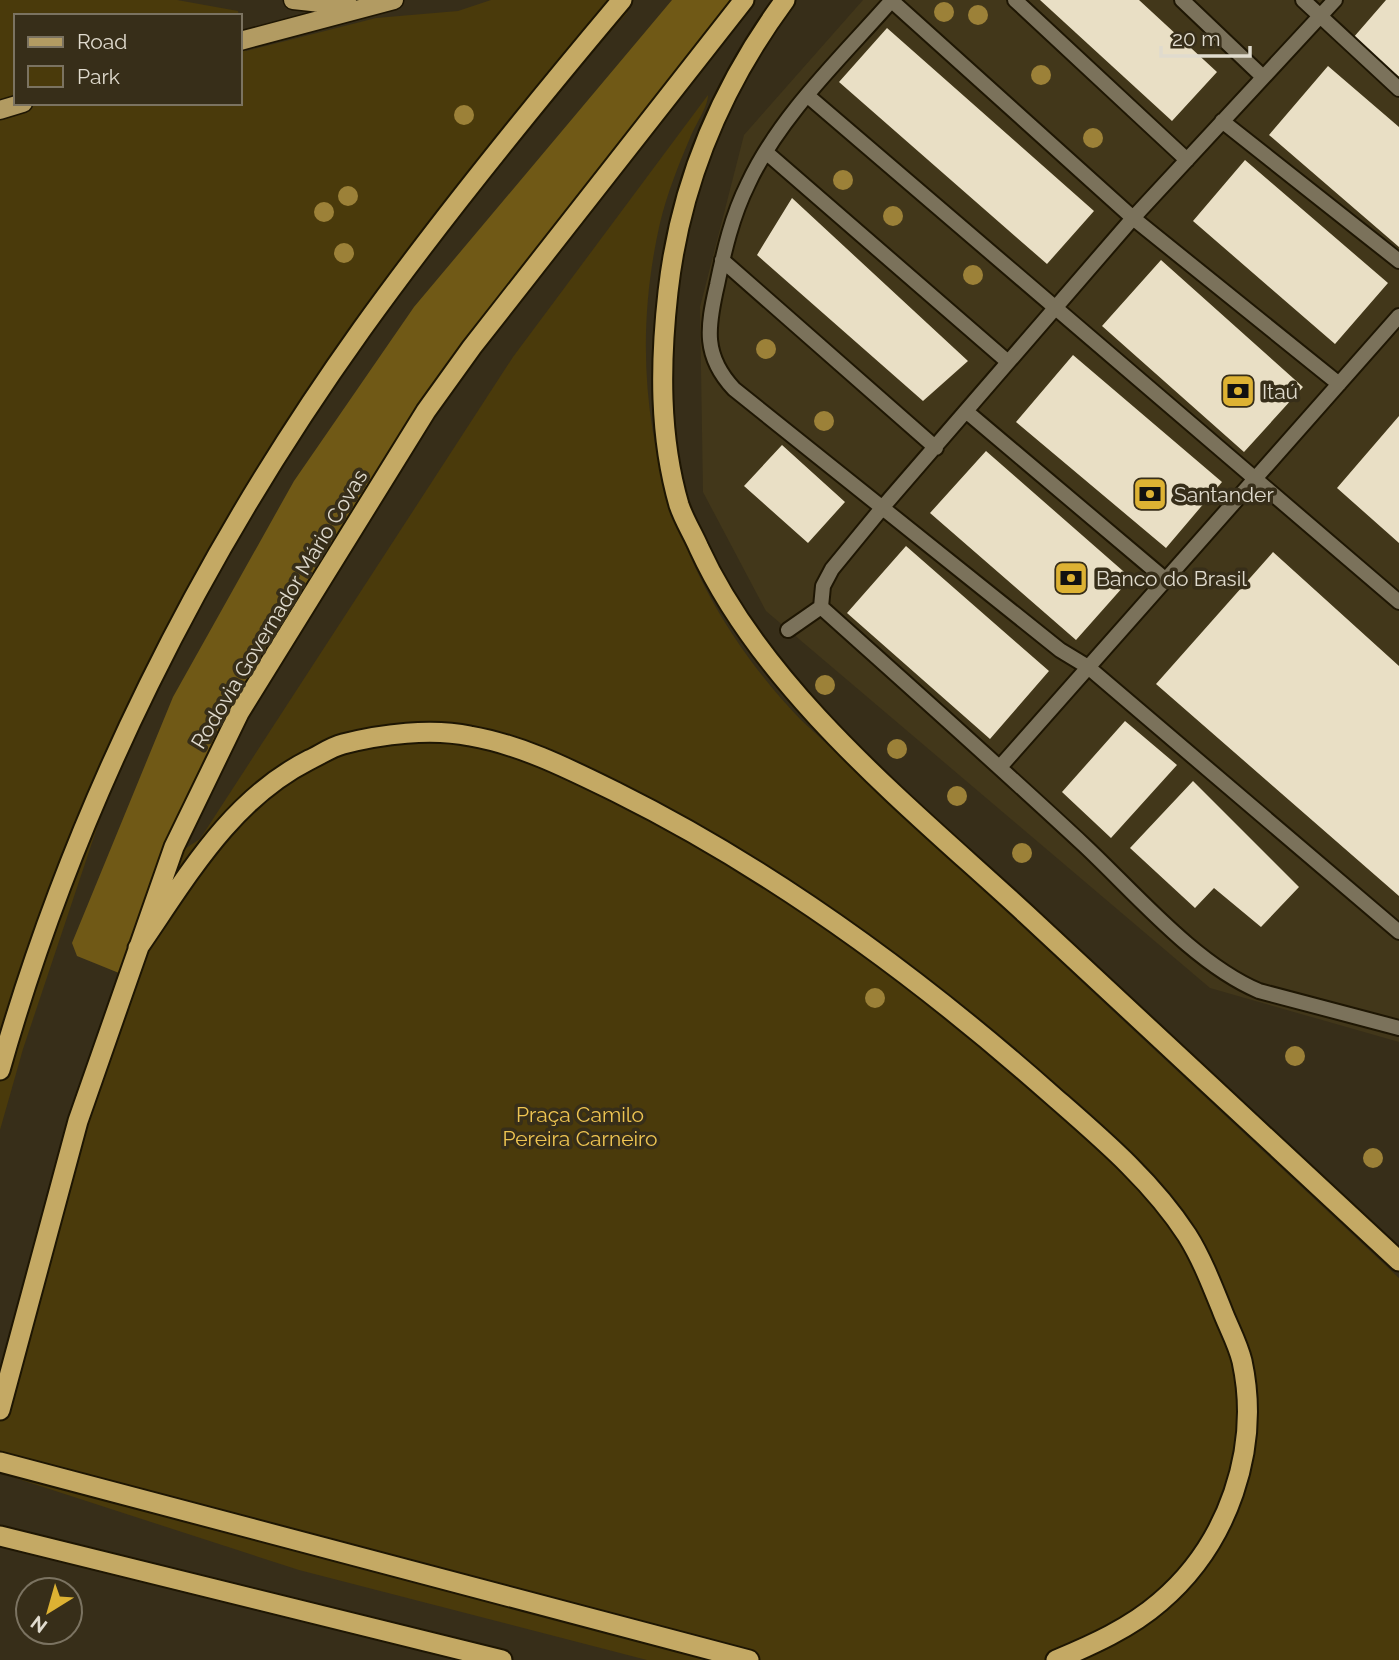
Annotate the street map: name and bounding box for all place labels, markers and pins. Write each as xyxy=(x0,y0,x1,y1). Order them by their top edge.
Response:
bank icon: Itaú xyxy=(1219,372,1257,410)
place label: Itaú xyxy=(1262,379,1298,404)
bank icon: Santander xyxy=(1131,475,1169,513)
place label: Santander xyxy=(1174,482,1274,507)
bank icon: Banco do Brasil xyxy=(1052,559,1090,597)
place label: Banco do Brasil xyxy=(1096,566,1247,591)

